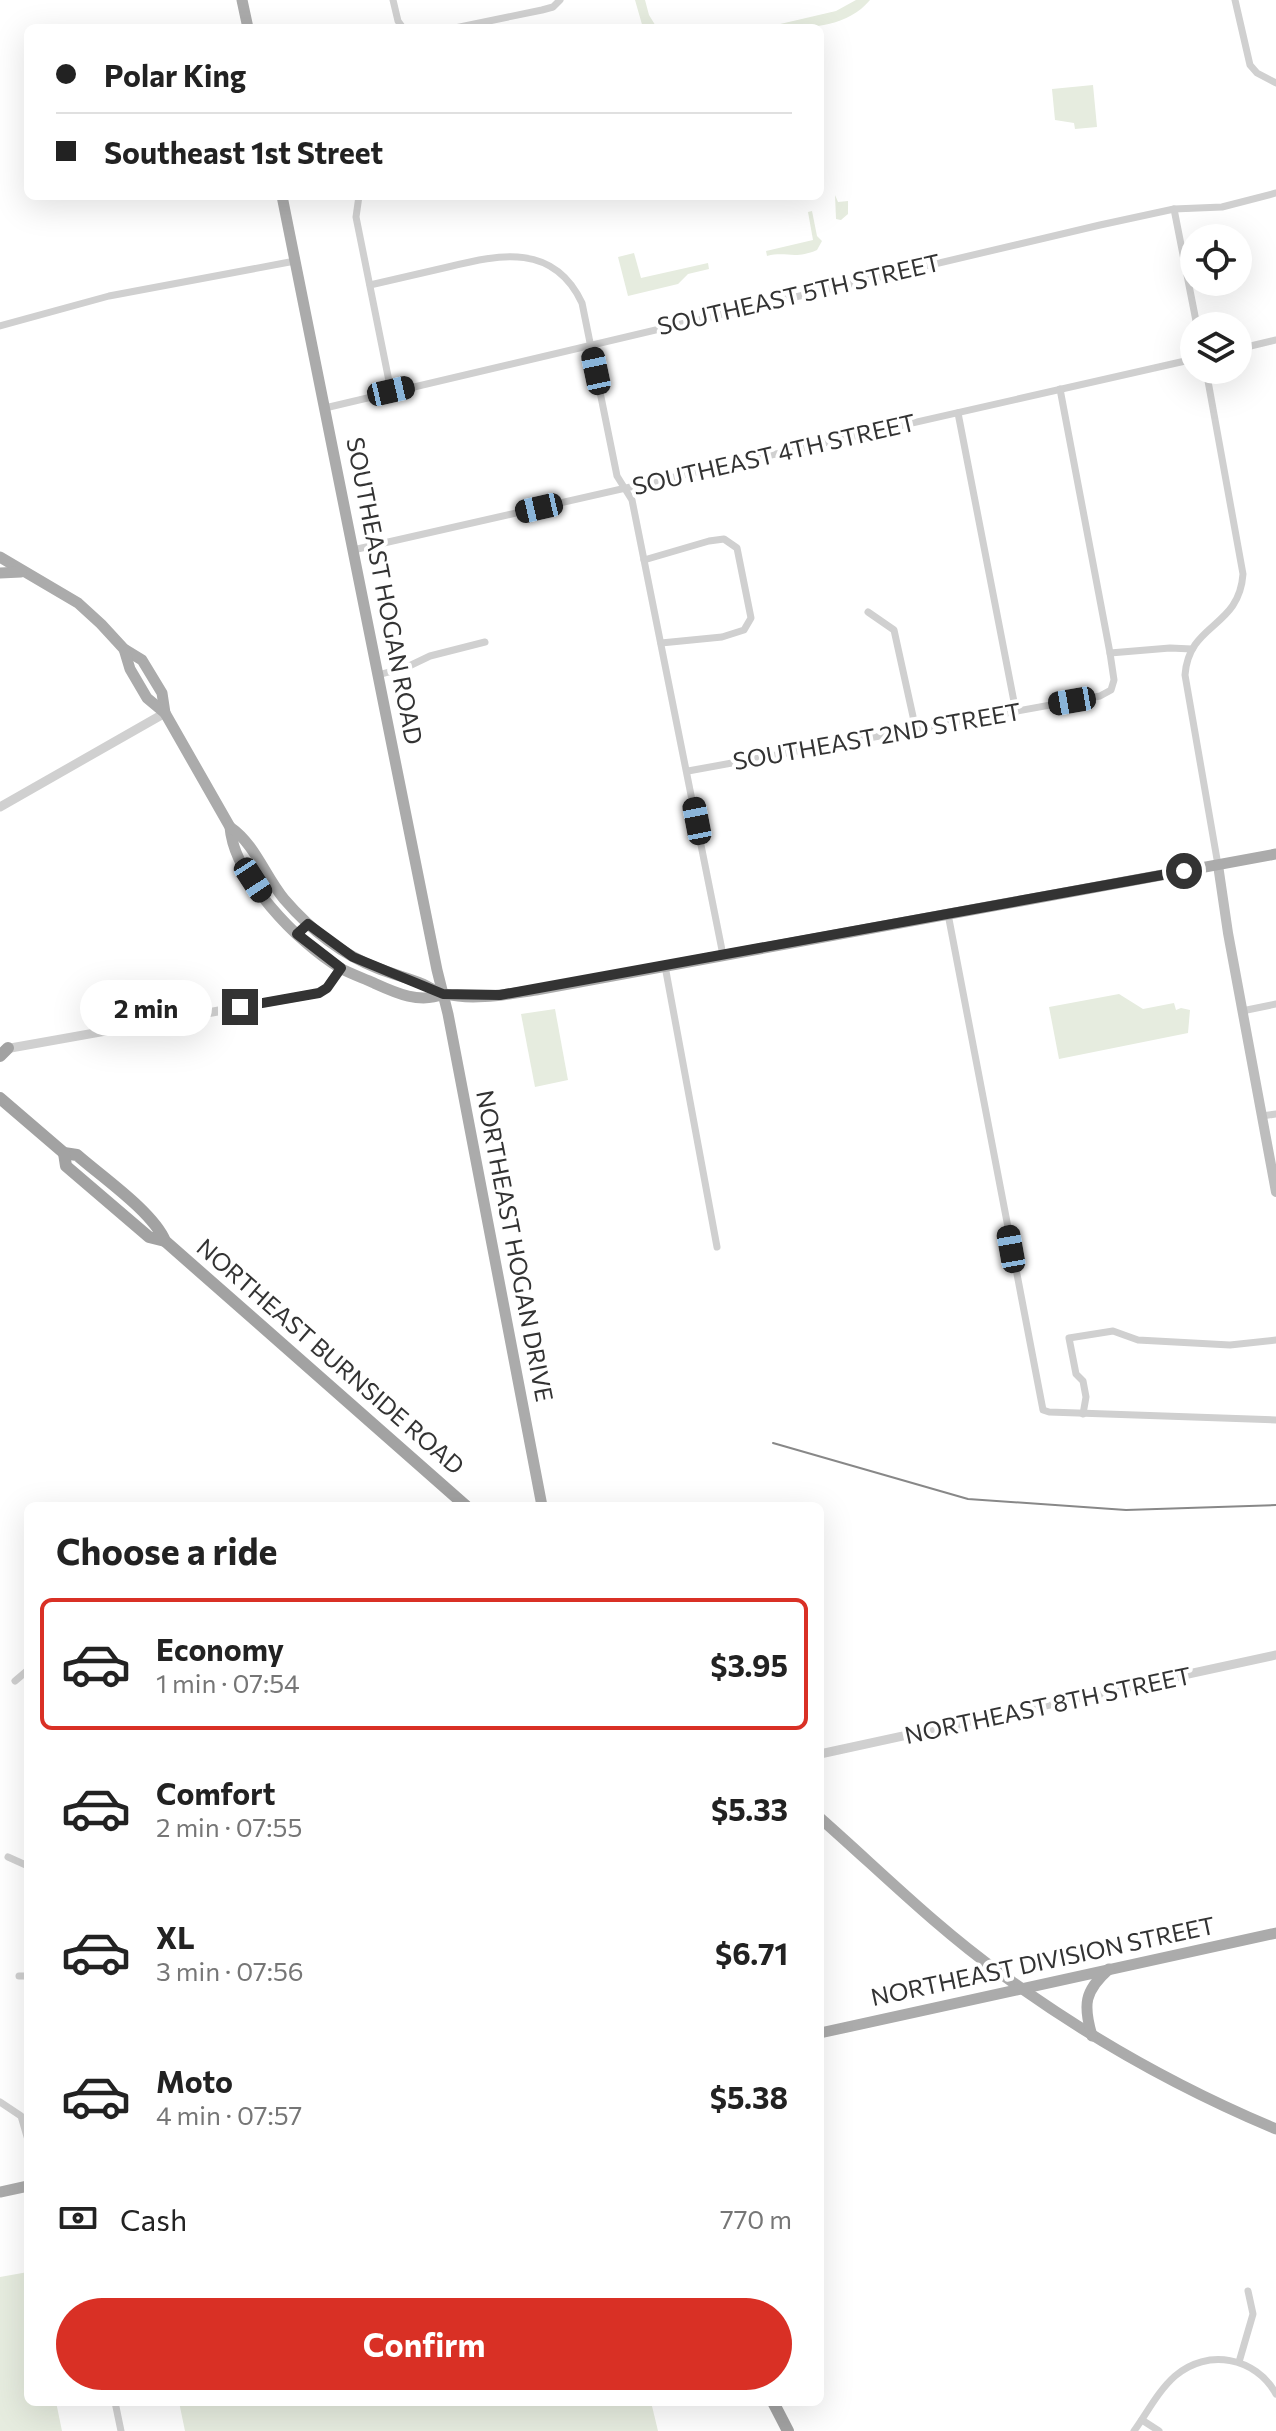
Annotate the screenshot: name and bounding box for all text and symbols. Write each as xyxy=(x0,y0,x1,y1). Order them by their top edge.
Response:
text: Polar King xyxy=(104,56,246,93)
text: Southeast 1st Street xyxy=(104,133,383,170)
map controls xyxy=(1180,224,1252,384)
button: locate xyxy=(1180,224,1252,296)
street label: SOUTHEAST 5TH STREET xyxy=(654,247,943,340)
button: layers xyxy=(1180,312,1252,384)
car xyxy=(579,345,613,397)
car xyxy=(365,374,417,408)
street label: SOUTHEAST 4TH STREET xyxy=(629,407,918,500)
street label: SOUTHEAST HOGAN ROAD xyxy=(341,435,430,747)
car xyxy=(513,491,565,525)
car xyxy=(1046,685,1098,717)
street label: SOUTHEAST 2ND STREET xyxy=(730,696,1023,775)
car xyxy=(681,795,713,847)
car xyxy=(230,853,276,907)
route start xyxy=(1166,853,1202,889)
callout: 2 min xyxy=(80,979,212,1035)
route end xyxy=(222,989,258,1025)
text: 2 min xyxy=(114,992,178,1023)
street label: NORTHEAST HOGAN DRIVE xyxy=(471,1087,560,1404)
car xyxy=(995,1223,1027,1275)
street label: NORTHEAST BURNSIDE ROAD xyxy=(191,1232,471,1480)
text: Choose a ride xyxy=(56,1528,277,1572)
icon: car xyxy=(60,1628,132,1700)
text: Economy xyxy=(156,1630,284,1667)
text: $3.95 xyxy=(710,1646,788,1683)
street label: NORTHEAST 8TH STREET xyxy=(902,1660,1194,1749)
text: 1 min · 07:54 xyxy=(156,1667,300,1698)
icon: car xyxy=(60,1772,132,1844)
text: Comfort xyxy=(156,1774,275,1811)
text: $5.33 xyxy=(711,1790,788,1827)
text: 2 min · 07:55 xyxy=(156,1811,302,1842)
street label: NORTHEAST DIVISION STREET xyxy=(868,1910,1217,2011)
icon: car xyxy=(60,1916,132,1988)
text: XL xyxy=(156,1918,195,1955)
text: $6.71 xyxy=(715,1934,788,1971)
text: 3 min · 07:56 xyxy=(156,1955,304,1986)
icon: car xyxy=(60,2060,132,2132)
text: Moto xyxy=(156,2062,233,2099)
text: $5.38 xyxy=(710,2078,788,2115)
text: 4 min · 07:57 xyxy=(156,2099,302,2130)
icon: cash xyxy=(56,2196,100,2240)
text: Cash xyxy=(120,2200,187,2237)
text: 770 m xyxy=(720,2203,792,2234)
button: Confirm xyxy=(56,2298,792,2390)

